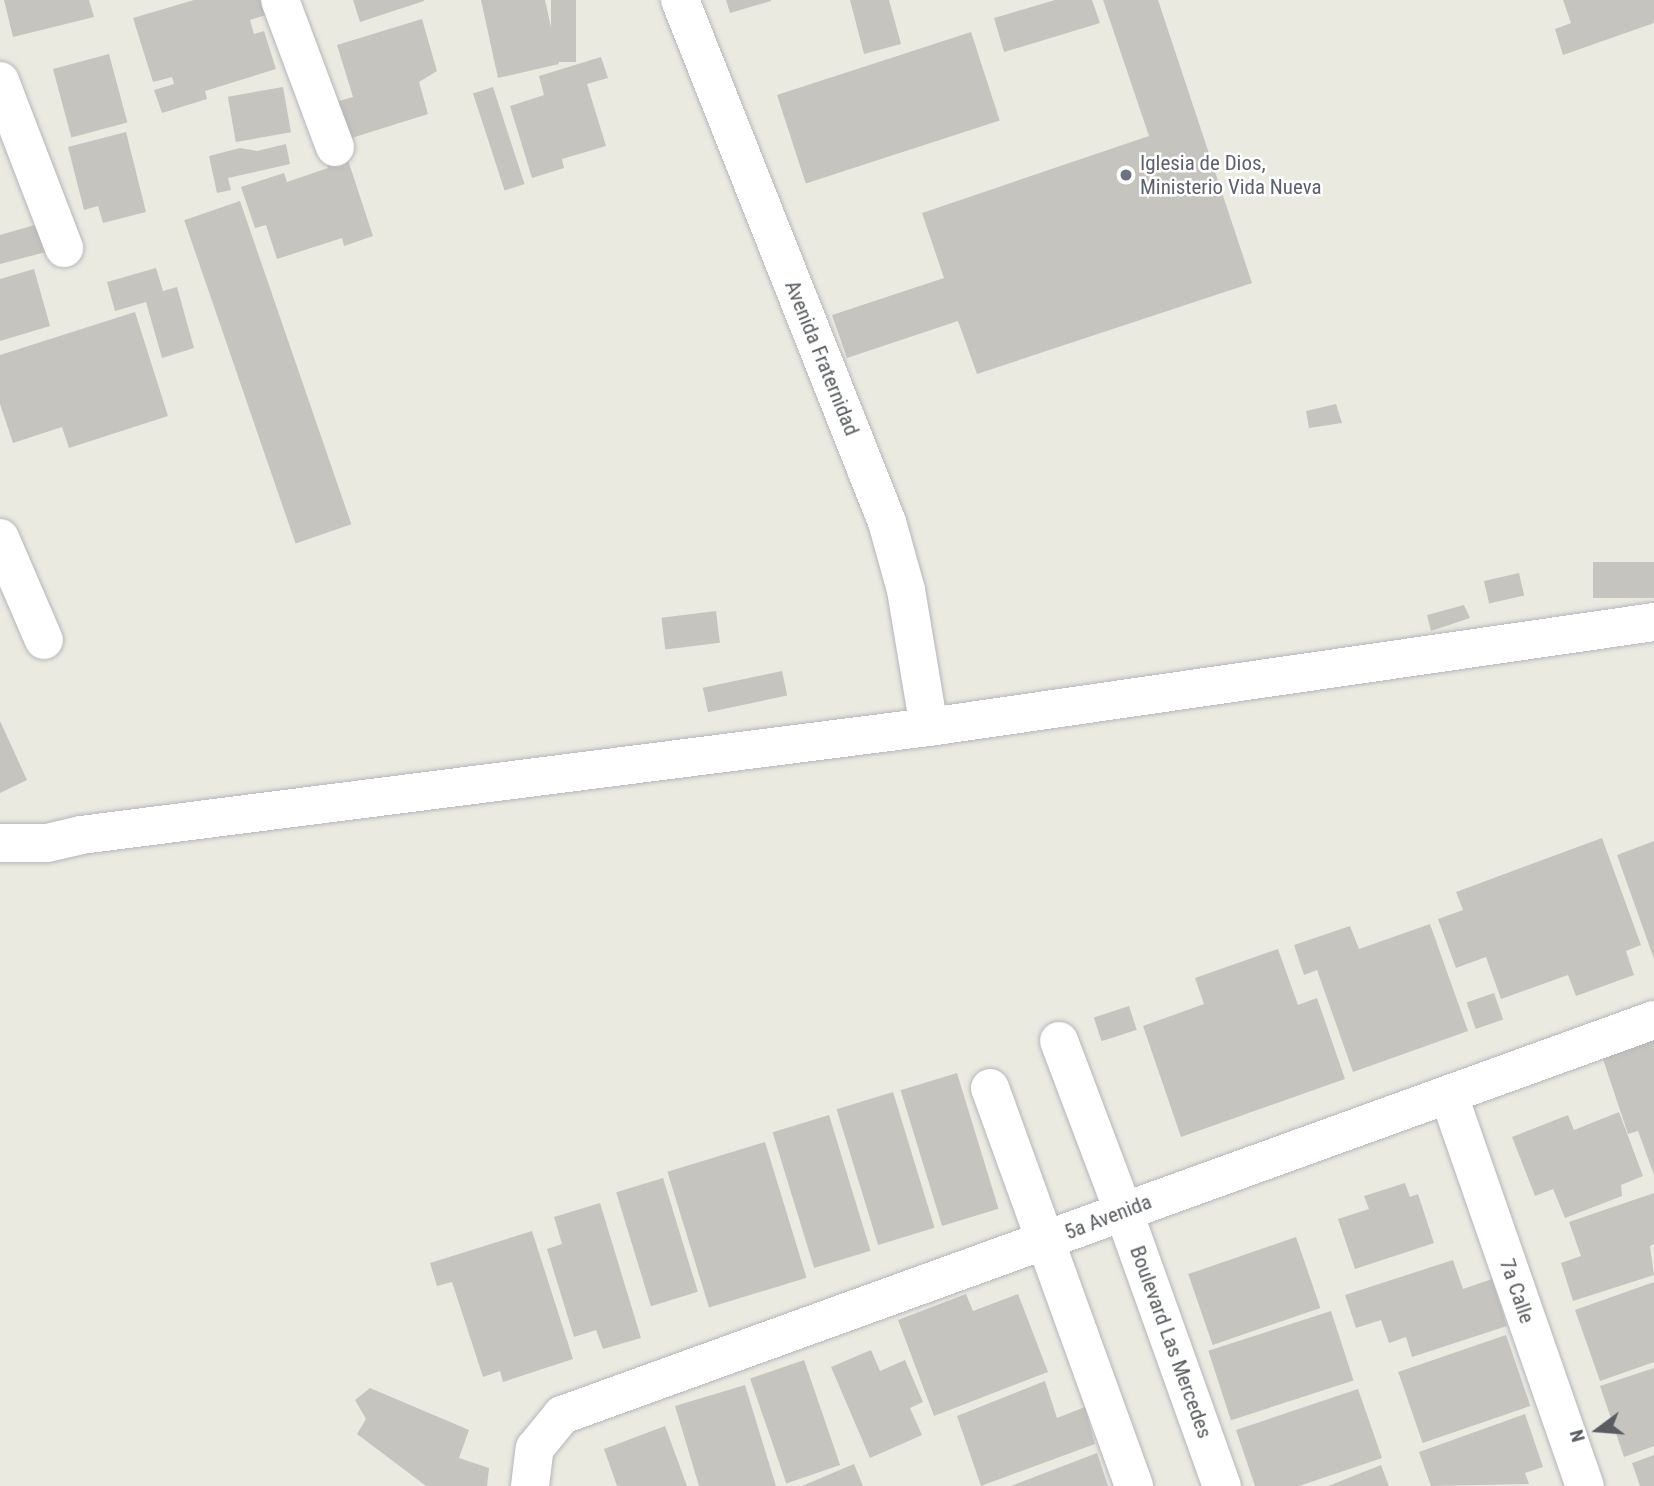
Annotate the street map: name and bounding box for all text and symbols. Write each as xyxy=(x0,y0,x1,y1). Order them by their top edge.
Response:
place label: Iglesia de Dios, Ministerio Vida Nueva xyxy=(1140,150,1322,200)
marker: Iglesia de Dios, Ministerio Vida Nueva xyxy=(1118,167,1134,183)
street label: Avenida Fraternidad xyxy=(779,277,865,439)
street label: 5a Avenida xyxy=(1061,1189,1155,1245)
street label: Boulevard Las Mercedes xyxy=(1124,1242,1218,1442)
street label: 7a Calle xyxy=(1494,1255,1540,1327)
north arrow xyxy=(1563,1395,1633,1465)
text: N xyxy=(1565,1427,1590,1445)

